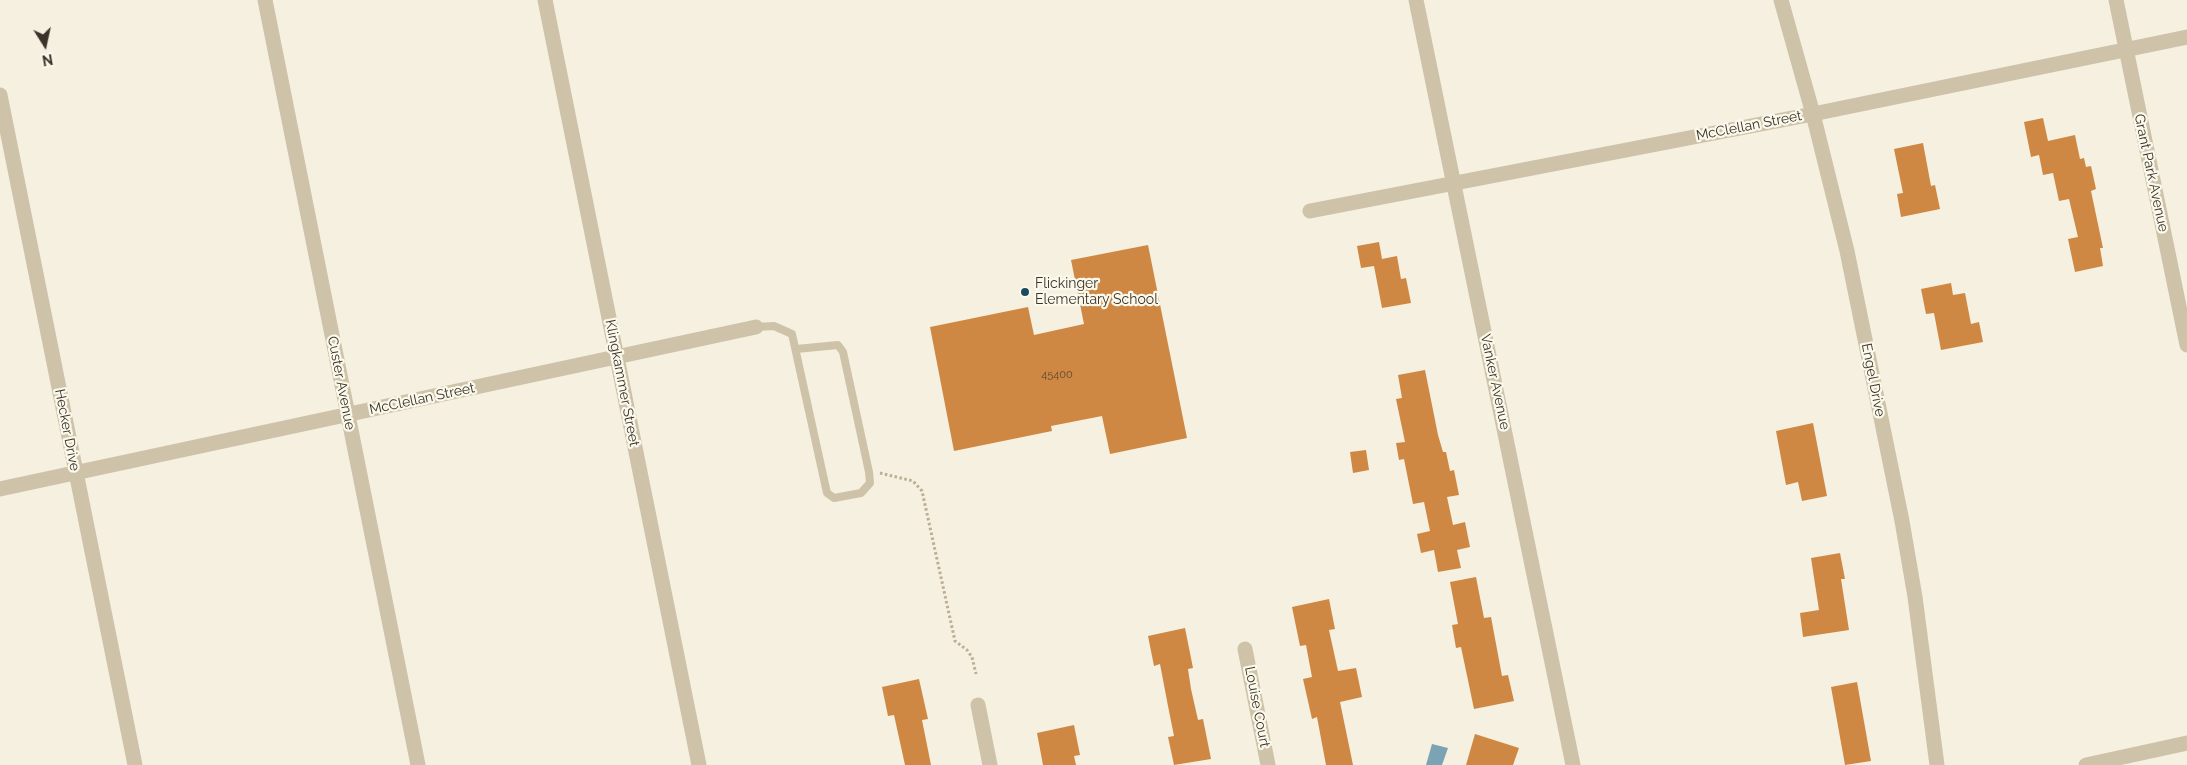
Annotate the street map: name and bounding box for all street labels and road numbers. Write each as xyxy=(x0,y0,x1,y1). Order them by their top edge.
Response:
street label: McClellan Street xyxy=(1695,108,1803,144)
street label: Grant Park Avenue xyxy=(2130,112,2172,234)
street label: Klingkammer Street xyxy=(601,318,643,448)
street label: Vanker Avenue xyxy=(1477,333,1513,431)
street label: Custer Avenue xyxy=(324,335,358,431)
street label: Engel Drive xyxy=(1858,342,1888,418)
street label: McClellan Street xyxy=(368,380,476,418)
street label: Hecker Drive xyxy=(51,388,83,472)
street label: Louise Court xyxy=(1241,665,1273,749)

